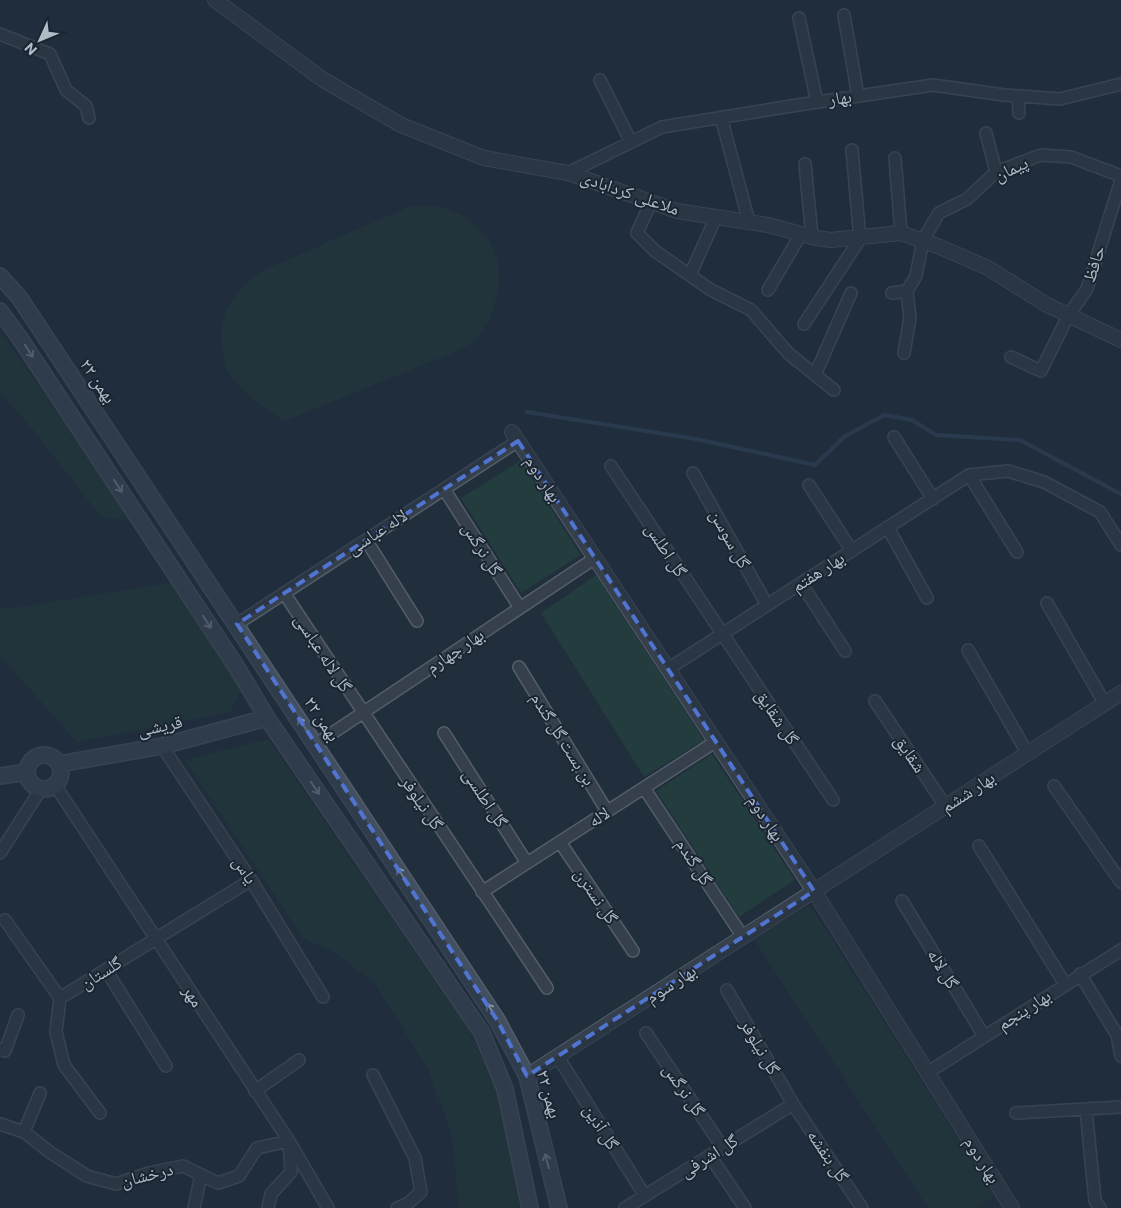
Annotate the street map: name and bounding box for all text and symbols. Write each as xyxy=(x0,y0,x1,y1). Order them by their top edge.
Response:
north arrow xyxy=(15,15,65,65)
text: N xyxy=(21,40,40,59)
street label: بهار xyxy=(826,84,853,110)
street label: پیمان xyxy=(990,150,1032,187)
street label: ملاعلی کردابادی xyxy=(578,165,683,220)
street label: حافظ xyxy=(1077,242,1109,285)
one-way arrow xyxy=(24,343,34,357)
street label: ۲۲ بهمن xyxy=(75,354,122,408)
street label: بهار دوم xyxy=(519,451,567,507)
one-way arrow xyxy=(113,479,123,493)
street label: لاله عباسی xyxy=(342,503,411,560)
street label: گل سوسن xyxy=(705,505,756,573)
street label: گل نرگس xyxy=(457,517,508,581)
street label: گل اطلس xyxy=(640,518,693,582)
street label: بهار هفتم xyxy=(787,546,849,598)
street label: گل لاله عباسی xyxy=(289,609,358,697)
one-way arrow xyxy=(202,615,212,629)
street label: بهار چهارم xyxy=(421,623,489,679)
street label: گل شقایق xyxy=(750,684,805,750)
street label: بن بست گل گندم xyxy=(525,688,601,790)
street label: ۲۲ بهمن xyxy=(299,692,346,746)
street label: قریشی xyxy=(135,710,184,741)
one-way arrow xyxy=(297,717,307,731)
street label: شقایق xyxy=(889,730,931,777)
street label: گل اطلسی xyxy=(458,764,513,832)
street label: بهار ششم xyxy=(936,766,1000,818)
street label: گل نیلوفر xyxy=(395,770,449,835)
one-way arrow xyxy=(310,780,320,794)
street label: بهار دوم xyxy=(742,790,790,846)
street label: لاله xyxy=(584,801,613,831)
street label: گل گندم xyxy=(670,834,718,891)
street label: یاس xyxy=(228,851,263,888)
street label: گل نسترن xyxy=(569,863,624,929)
one-way arrow xyxy=(396,867,407,881)
street label: گل لاله xyxy=(923,944,965,993)
street label: گلستان xyxy=(75,951,127,994)
street label: بهار سوم xyxy=(641,959,701,1009)
street label: مهر xyxy=(178,979,209,1011)
street label: بهار پنجم xyxy=(992,984,1056,1036)
one-way arrow xyxy=(485,1003,496,1017)
street label: گل نیلوفر xyxy=(735,1014,786,1079)
street label: گل نرگس xyxy=(658,1059,711,1121)
street label: ۲۲ بهمن xyxy=(532,1067,567,1121)
street label: گل آذین xyxy=(578,1099,625,1154)
street label: گل بنفشه xyxy=(802,1125,855,1187)
street label: گل اشرفی xyxy=(675,1128,743,1183)
street label: بهار دوم xyxy=(958,1132,1006,1188)
one-way arrow xyxy=(542,1153,551,1169)
street label: درخشان xyxy=(118,1157,175,1192)

